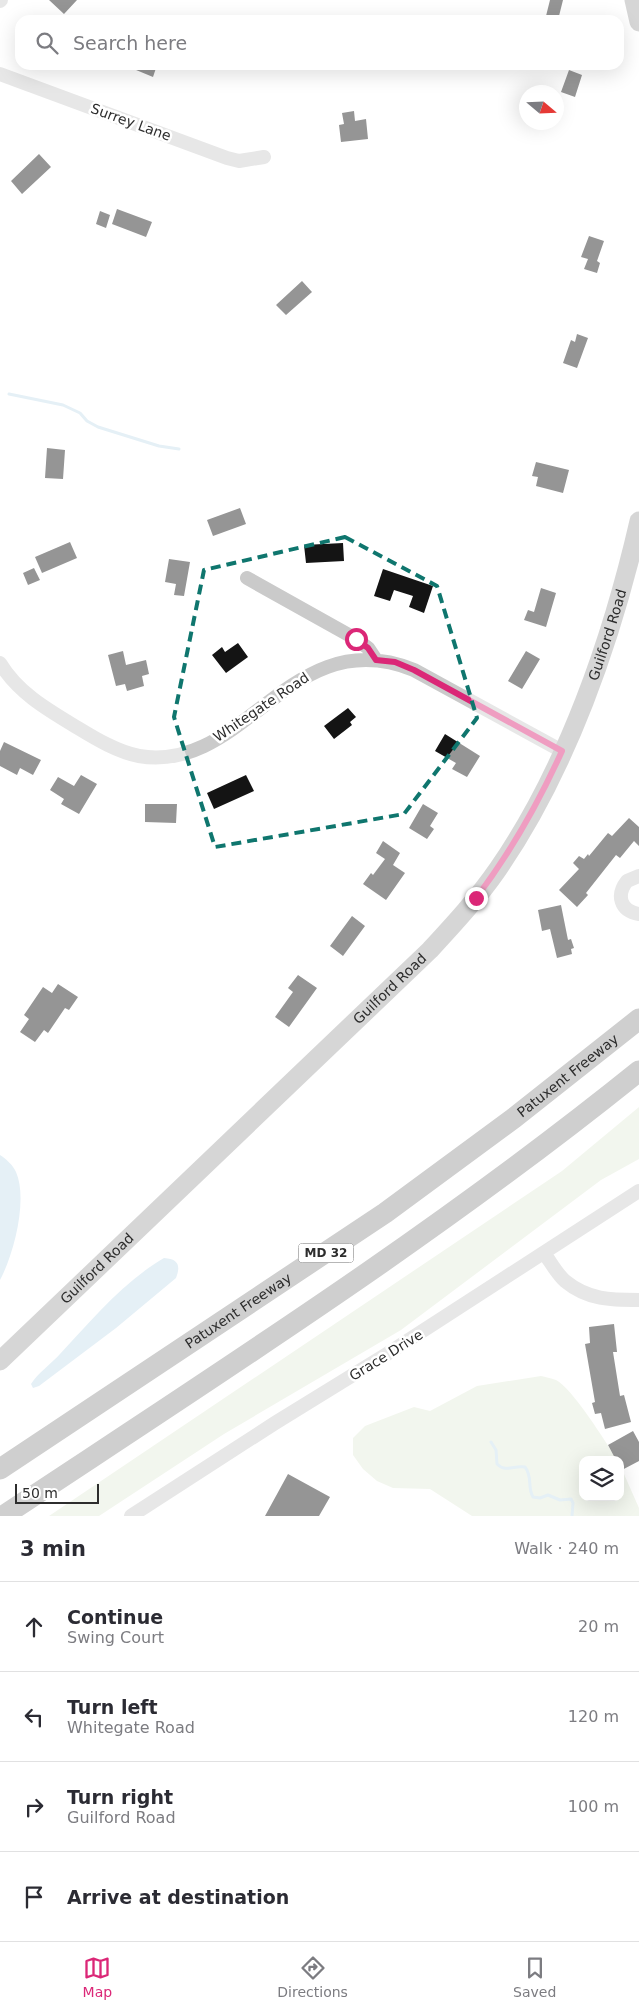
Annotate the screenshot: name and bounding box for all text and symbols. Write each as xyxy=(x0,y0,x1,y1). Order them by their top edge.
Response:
search box xyxy=(15,15,624,70)
icon: search xyxy=(33,29,61,57)
text: Search here xyxy=(73,32,187,54)
north arrow xyxy=(519,85,564,130)
street label: Surrey Lane xyxy=(89,100,173,144)
street label: Guilford Road xyxy=(585,587,629,683)
route start xyxy=(345,628,368,651)
street label: Whitegate Road xyxy=(210,669,312,745)
route end xyxy=(465,887,488,910)
street label: Guilford Road xyxy=(350,950,430,1027)
street label: Patuxent Freeway xyxy=(514,1031,621,1120)
street label: Guilford Road xyxy=(57,1230,137,1307)
road number: MD 32 xyxy=(298,1244,354,1262)
street label: Patuxent Freeway xyxy=(182,1270,294,1352)
street label: Grace Drive xyxy=(346,1326,426,1384)
map controls xyxy=(579,1456,624,1501)
button: layers xyxy=(579,1456,624,1501)
scale bar xyxy=(15,1481,99,1504)
text: 50 m xyxy=(22,1485,58,1501)
text: 3 min xyxy=(20,1537,86,1561)
text: Walk · 240 m xyxy=(514,1539,619,1558)
text: Continue xyxy=(67,1606,163,1628)
icon: ahead xyxy=(20,1613,48,1641)
text: 20 m xyxy=(578,1617,619,1636)
text: Swing Court xyxy=(67,1628,164,1647)
text: Turn left xyxy=(67,1696,158,1718)
icon: left xyxy=(20,1703,48,1731)
text: 120 m xyxy=(568,1707,619,1726)
text: Whitegate Road xyxy=(67,1718,195,1737)
text: Turn right xyxy=(67,1786,173,1808)
icon: right xyxy=(20,1793,48,1821)
text: 100 m xyxy=(568,1797,619,1816)
text: Guilford Road xyxy=(67,1808,176,1827)
icon: arrive xyxy=(20,1883,48,1911)
text: Arrive at destination xyxy=(67,1886,289,1908)
tab: Map xyxy=(83,1954,112,2000)
tab: Directions xyxy=(277,1954,348,2000)
tab: Saved xyxy=(513,1954,556,2000)

